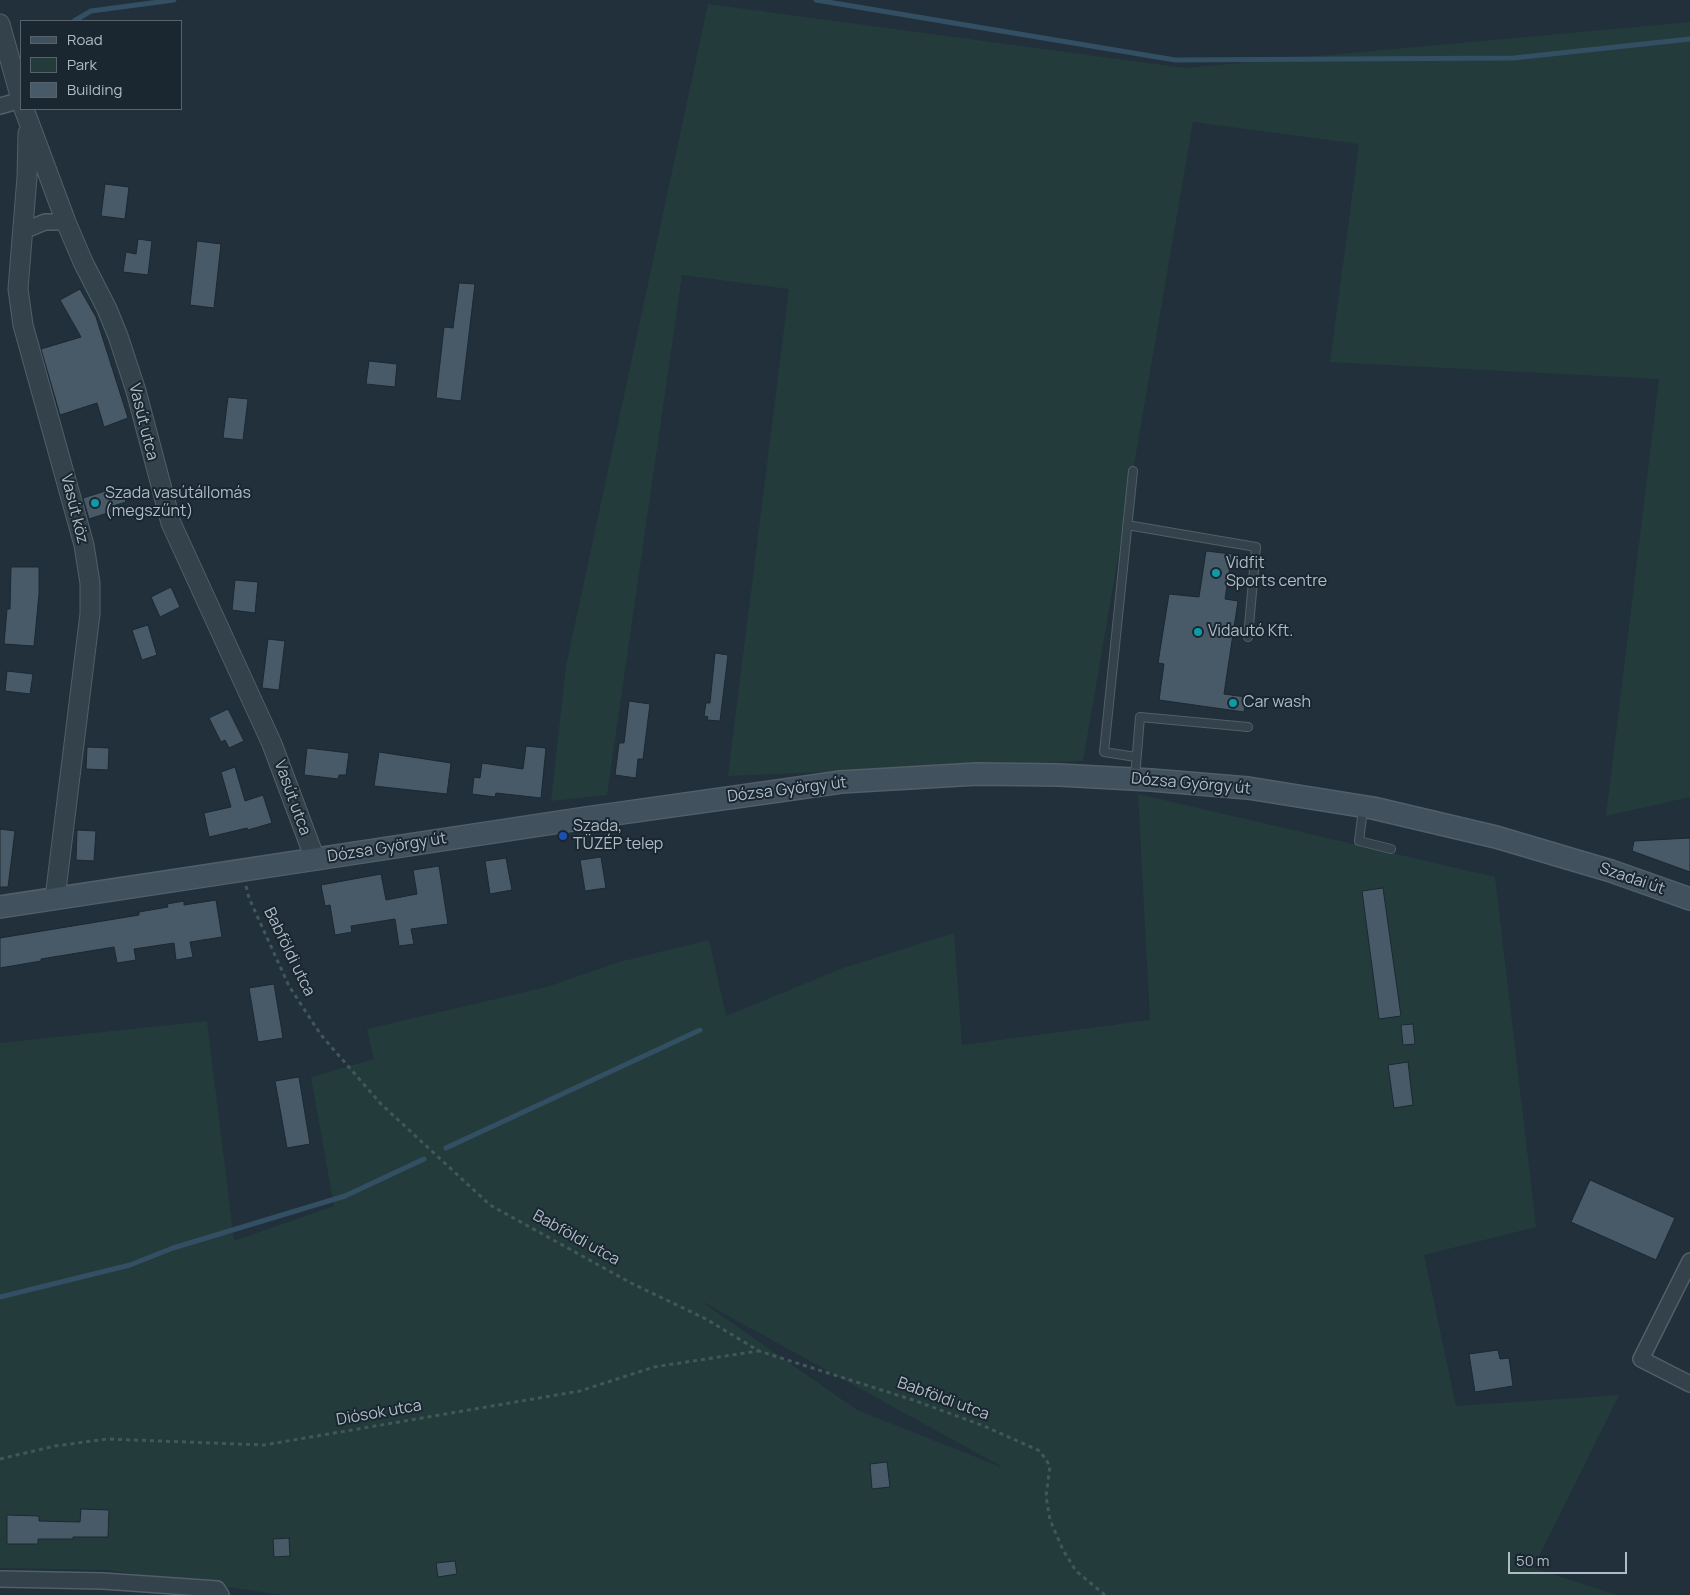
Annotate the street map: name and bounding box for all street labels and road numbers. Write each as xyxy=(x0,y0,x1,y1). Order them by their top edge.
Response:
street label: Vasút utca xyxy=(124,382,162,462)
street label: Vasút köz xyxy=(56,472,92,546)
street label: Vasút utca xyxy=(270,758,314,838)
street label: Dózsa György út xyxy=(1130,769,1252,799)
street label: Dózsa György út xyxy=(726,773,848,807)
street label: Dózsa György út xyxy=(326,829,448,867)
street label: Szadai út xyxy=(1597,859,1667,899)
street label: Babföldi utca xyxy=(259,904,319,1000)
street label: Babföldi utca xyxy=(529,1206,623,1270)
street label: Babföldi utca xyxy=(894,1373,992,1425)
street label: Diósok utca xyxy=(335,1396,423,1430)

